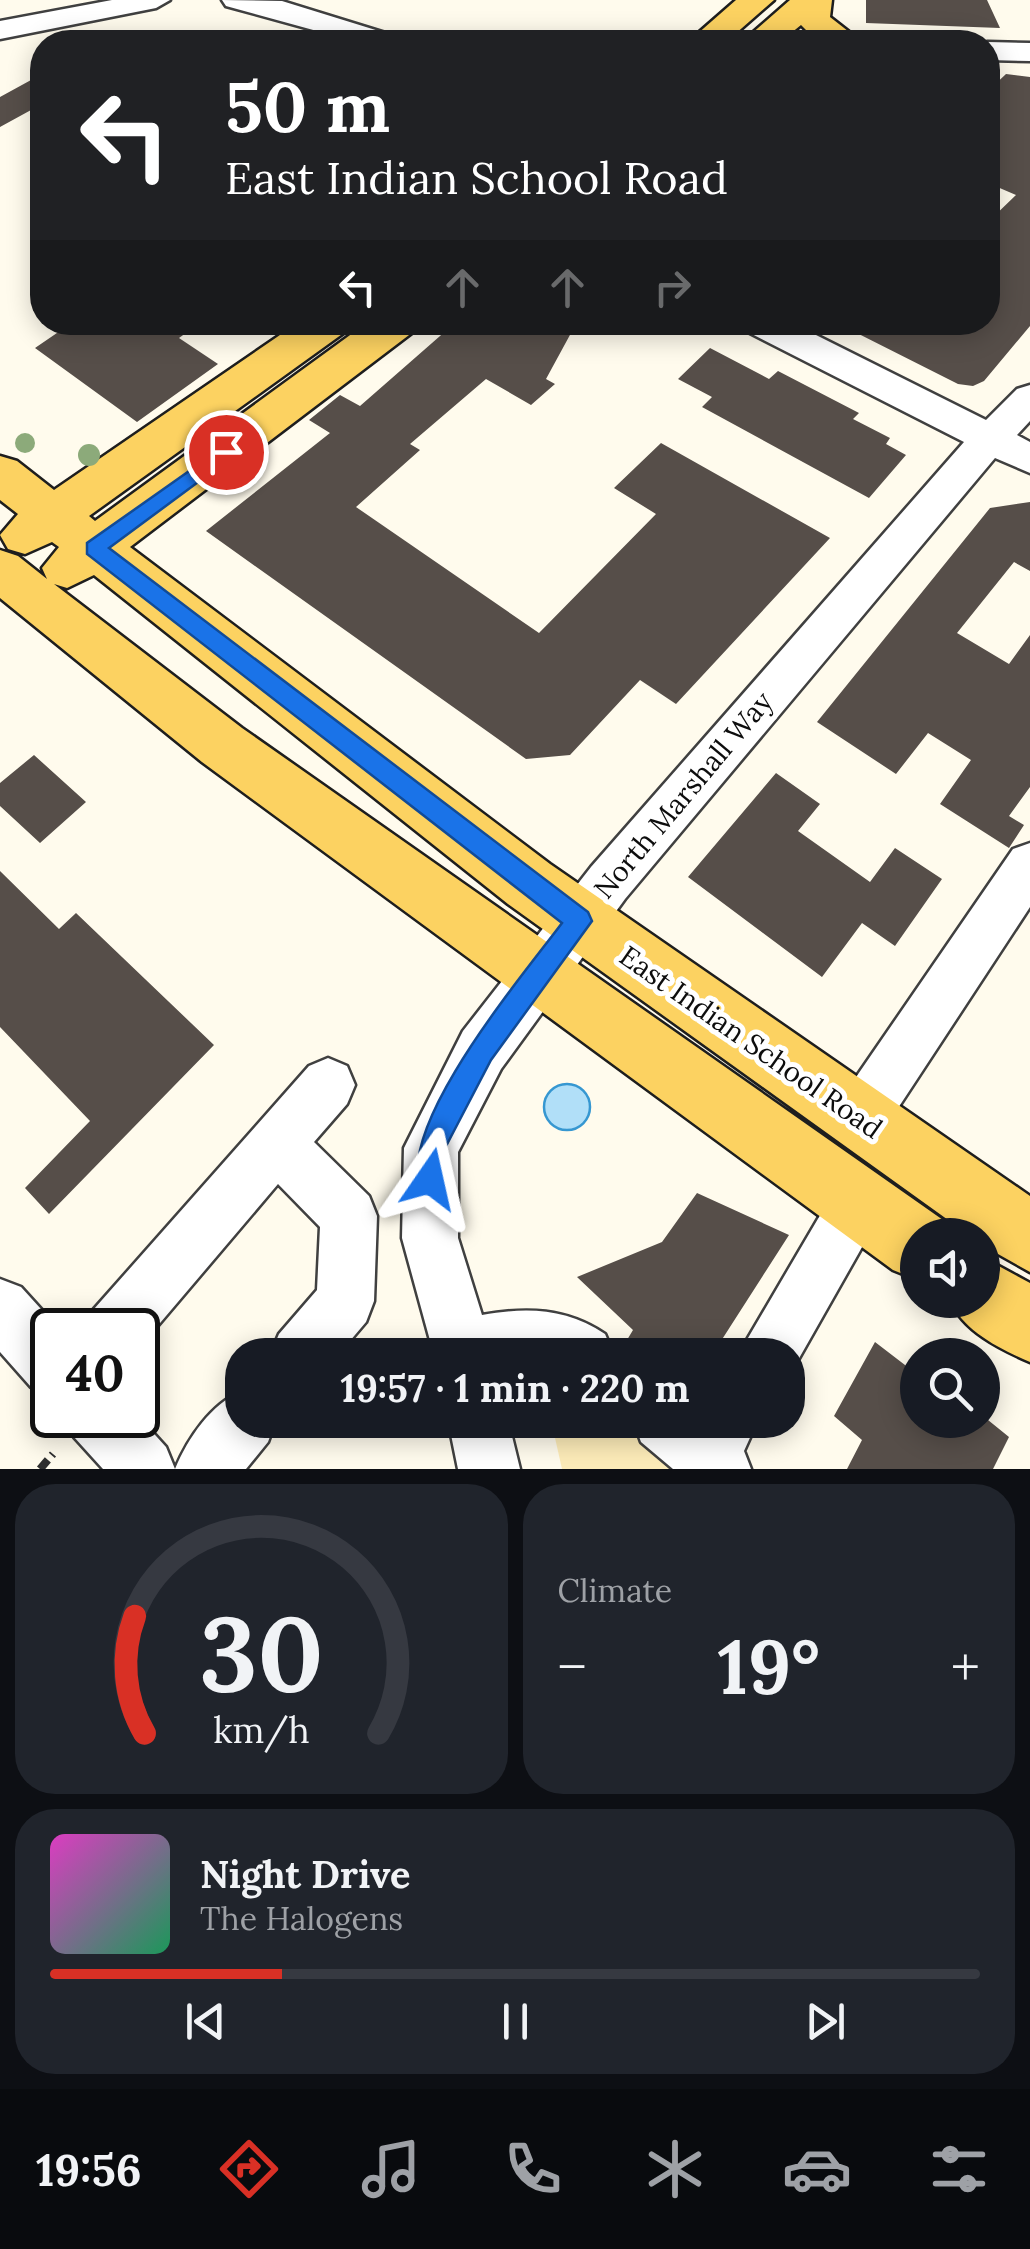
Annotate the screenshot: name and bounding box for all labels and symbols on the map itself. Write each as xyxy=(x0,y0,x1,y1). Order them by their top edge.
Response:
pin xyxy=(184,410,269,495)
street label: North Marshall Way xyxy=(586,684,780,906)
street label: East Indian School Road xyxy=(613,938,889,1146)
position arrow xyxy=(378,1127,482,1231)
speed limit sign: 40 xyxy=(30,1308,160,1438)

